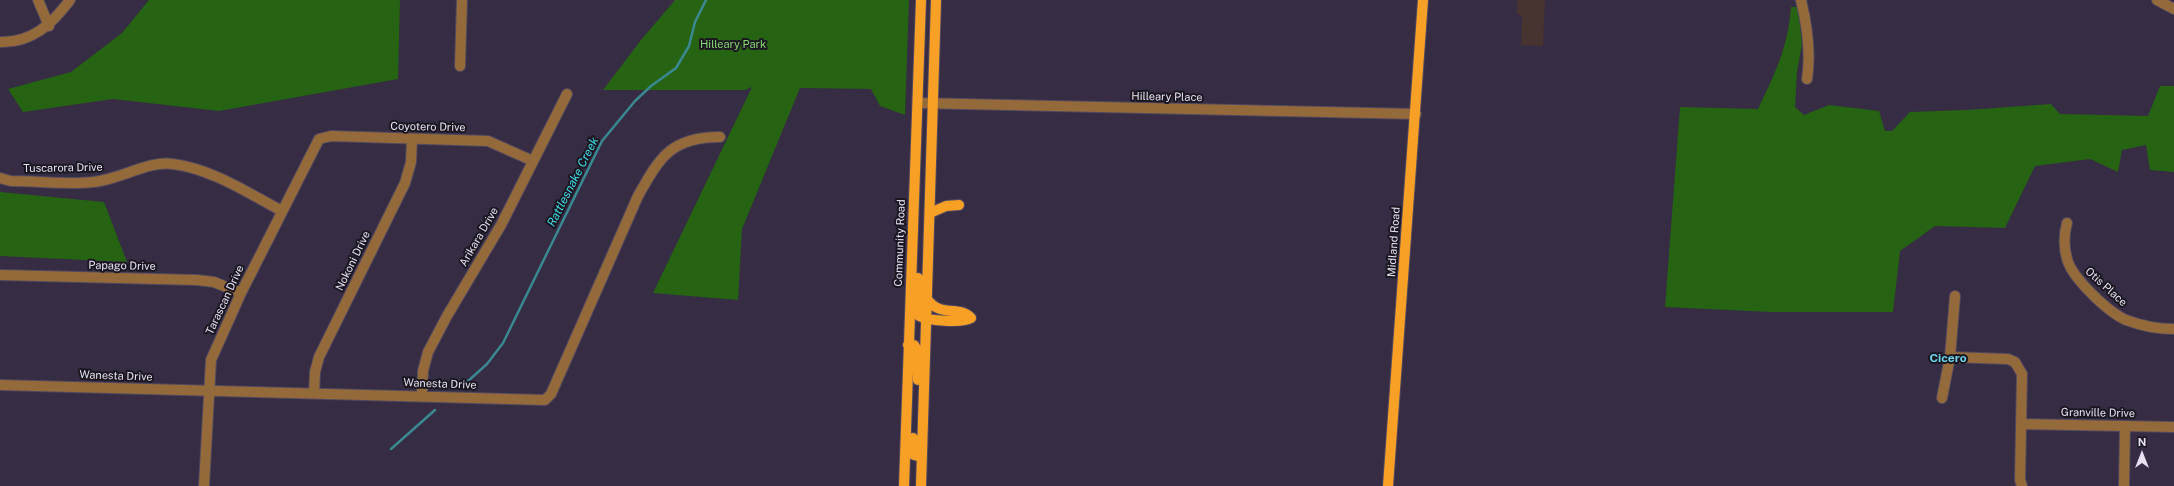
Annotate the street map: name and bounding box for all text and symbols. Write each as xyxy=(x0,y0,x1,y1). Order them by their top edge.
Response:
park label: Hilleary Park xyxy=(700,38,766,52)
street label: Hilleary Place xyxy=(1131,90,1203,104)
street label: Coyotero Drive xyxy=(390,120,466,134)
water label: Rattlesnake Creek xyxy=(544,135,602,229)
street label: Tuscarora Drive xyxy=(23,161,103,175)
street label: Community Road xyxy=(892,199,908,287)
street label: Arikara Drive xyxy=(457,205,501,269)
street label: Midland Road xyxy=(1385,207,1403,277)
street label: Nokoni Drive xyxy=(333,229,373,293)
street label: Papago Drive xyxy=(88,259,156,273)
street label: Tarascan Drive xyxy=(203,263,247,337)
street label: Otis Place xyxy=(2082,265,2130,309)
district label: Cicero xyxy=(1929,351,1967,365)
street label: Wanesta Drive xyxy=(79,368,153,384)
street label: Wanesta Drive xyxy=(403,376,477,392)
street label: Granville Drive xyxy=(2061,406,2135,420)
north arrow xyxy=(2122,434,2162,474)
text: N xyxy=(2138,436,2146,448)

